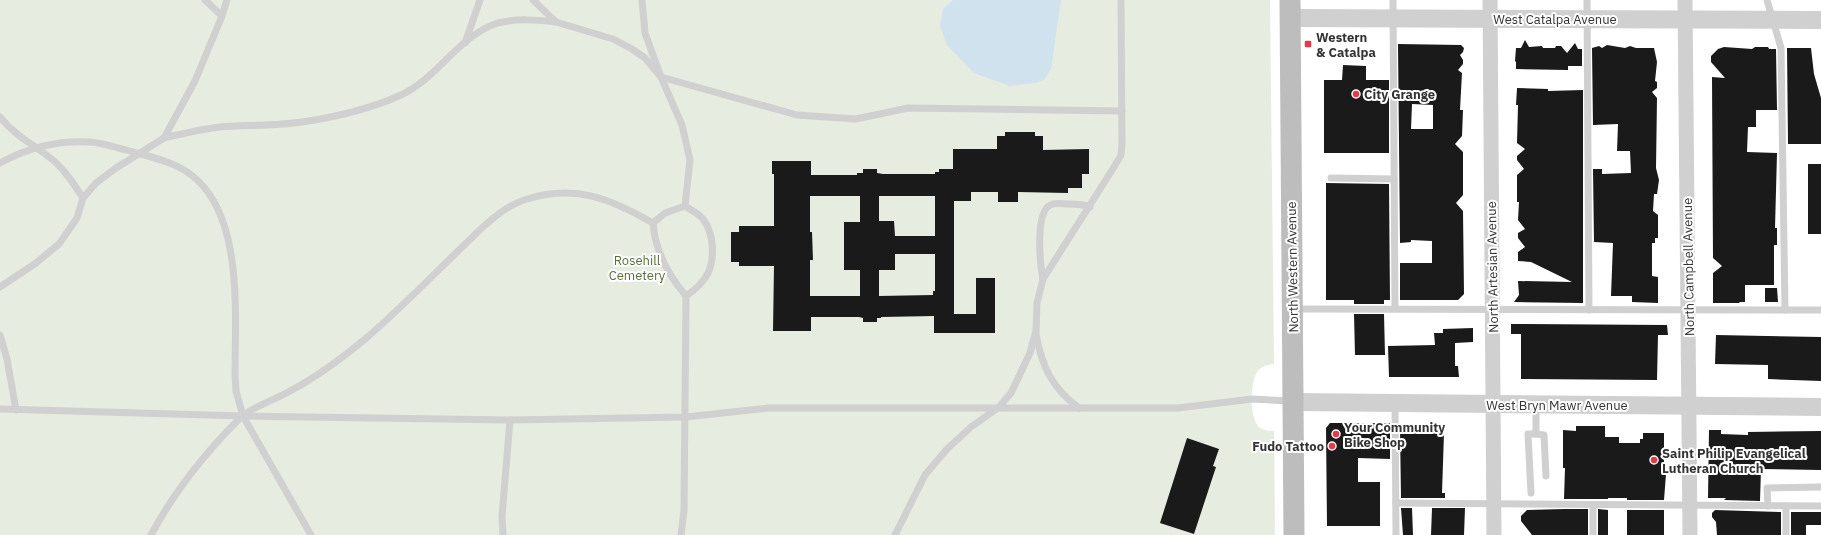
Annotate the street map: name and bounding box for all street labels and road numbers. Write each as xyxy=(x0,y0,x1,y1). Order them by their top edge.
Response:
street label: West Catalpa Avenue xyxy=(1493,11,1617,28)
street label: North Campbell Avenue xyxy=(1679,198,1698,336)
street label: North Western Avenue xyxy=(1283,201,1302,333)
street label: North Artesian Avenue xyxy=(1483,201,1502,333)
street label: West Bryn Mawr Avenue xyxy=(1486,397,1628,414)

